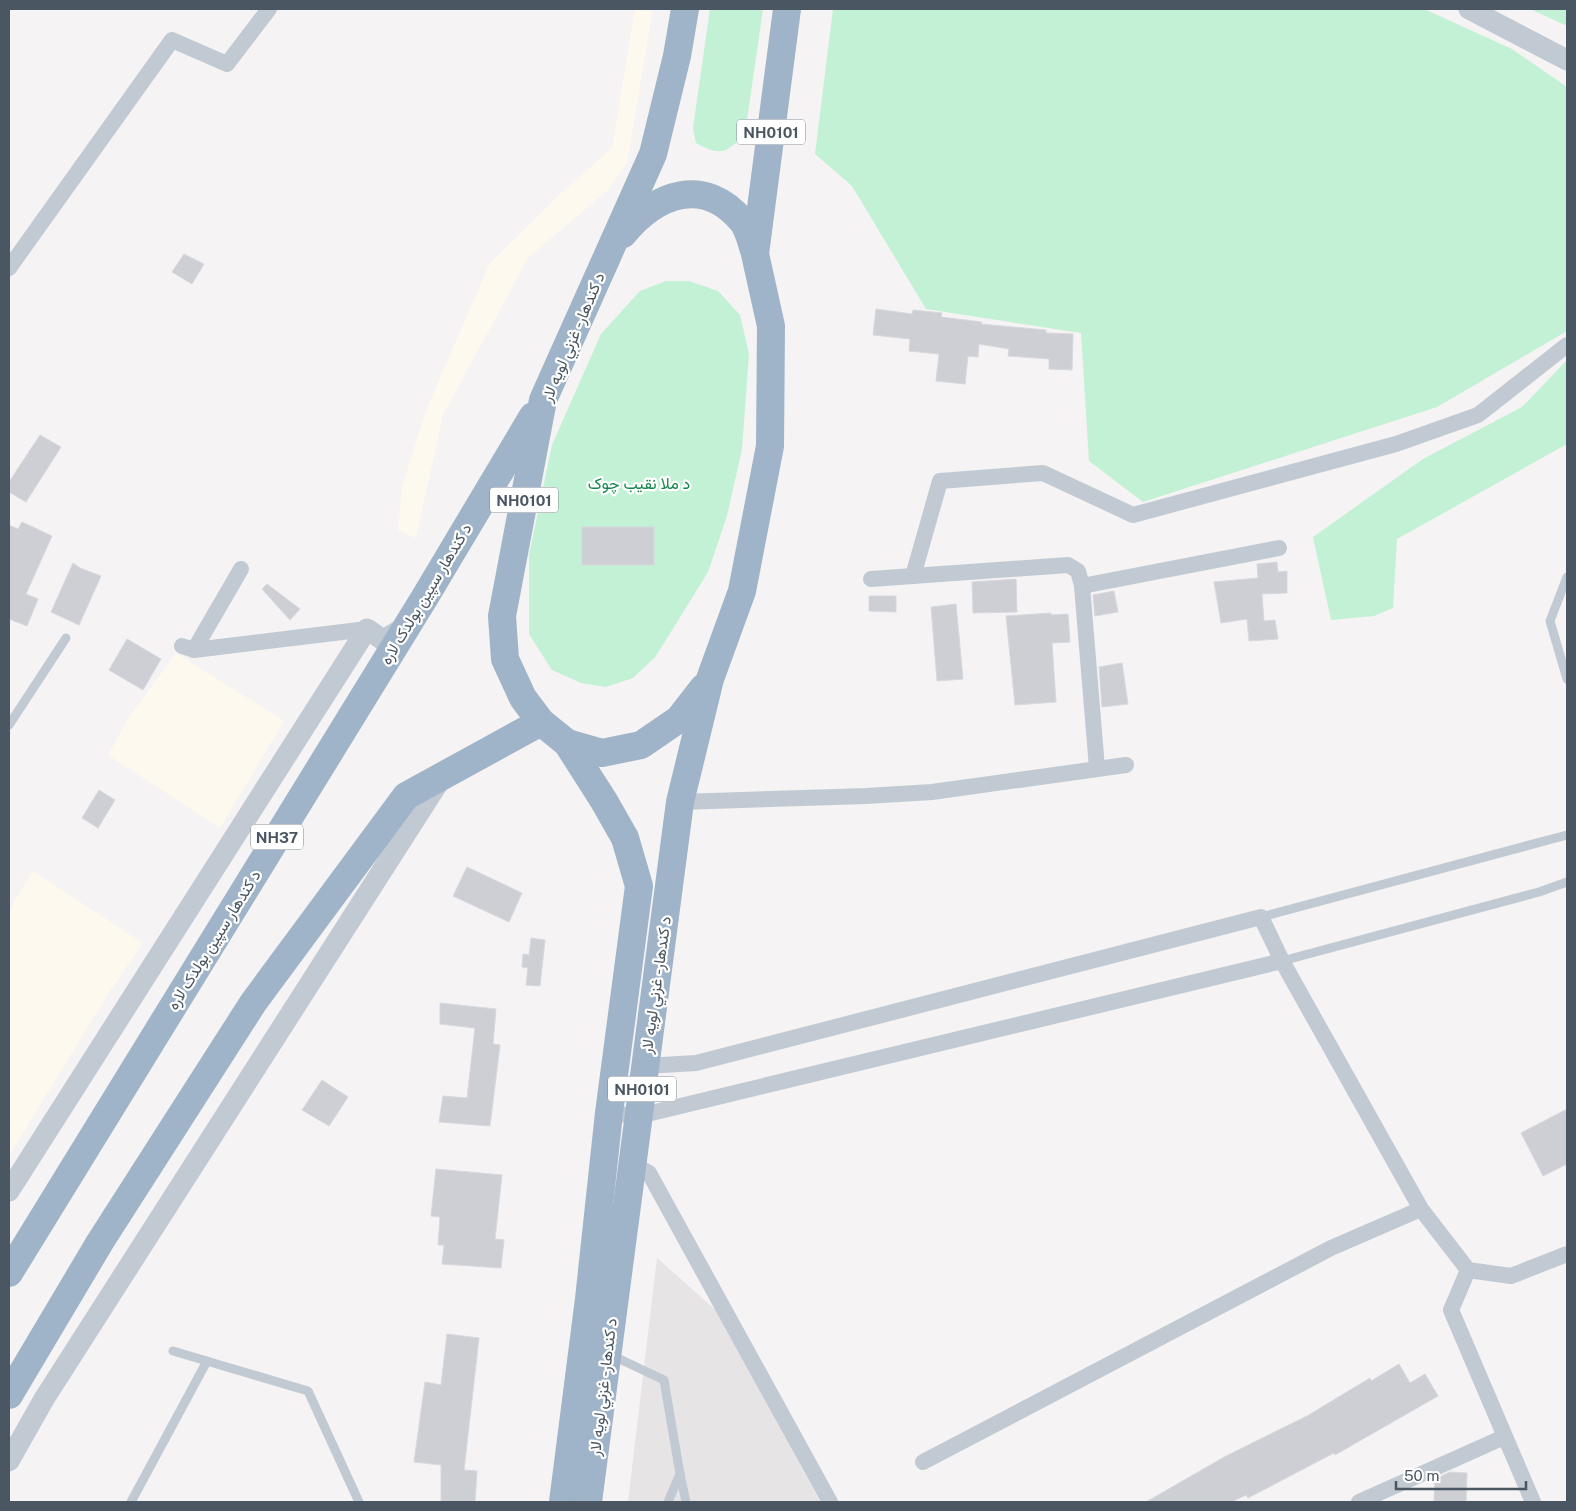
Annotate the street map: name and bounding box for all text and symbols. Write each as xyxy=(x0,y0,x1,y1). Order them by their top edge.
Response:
road number: NH0101 xyxy=(737,120,805,144)
street label: د کندهار - غزني لويه لار xyxy=(537,270,612,407)
park label: د ملا نقيب چوک xyxy=(588,474,690,495)
road number: NH0101 xyxy=(490,488,558,512)
street label: د کندهار سپین بولدک لاره xyxy=(376,520,477,669)
road number: NH37 xyxy=(251,824,303,850)
street label: د کندهار سپین بولدک لاره xyxy=(163,867,267,1015)
street label: د کندهار - غزني لويه لار xyxy=(637,915,679,1056)
road number: NH0101 xyxy=(608,1076,676,1102)
street label: د کندهار - غزني لويه لار xyxy=(585,1317,625,1458)
scale bar xyxy=(1396,1458,1526,1490)
text: 50 m xyxy=(1404,1467,1439,1484)

